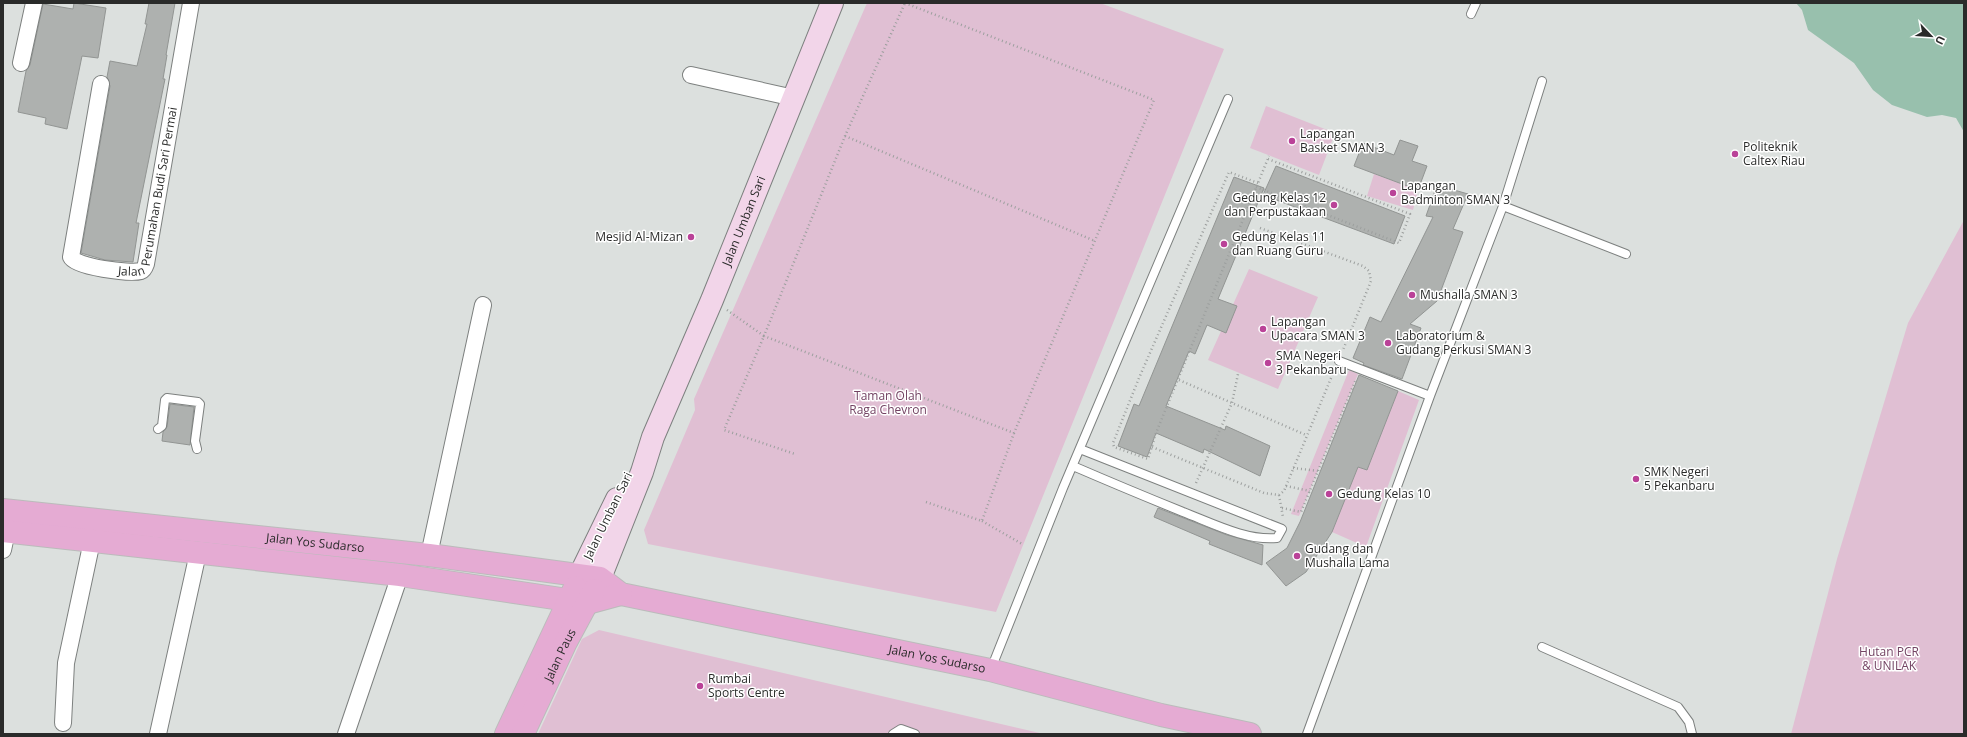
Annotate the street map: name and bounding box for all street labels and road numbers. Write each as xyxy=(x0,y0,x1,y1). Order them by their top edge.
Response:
street label: Jalan Perumahan Budi Sari Permai xyxy=(116,106,181,280)
street label: Jalan Umban Sari xyxy=(717,173,769,269)
street label: Jalan Umban Sari xyxy=(579,469,636,563)
street label: Jalan Yos Sudarso xyxy=(264,529,365,556)
street label: Jalan Paus xyxy=(539,625,580,685)
street label: Jalan Yos Sudarso xyxy=(886,640,987,677)

